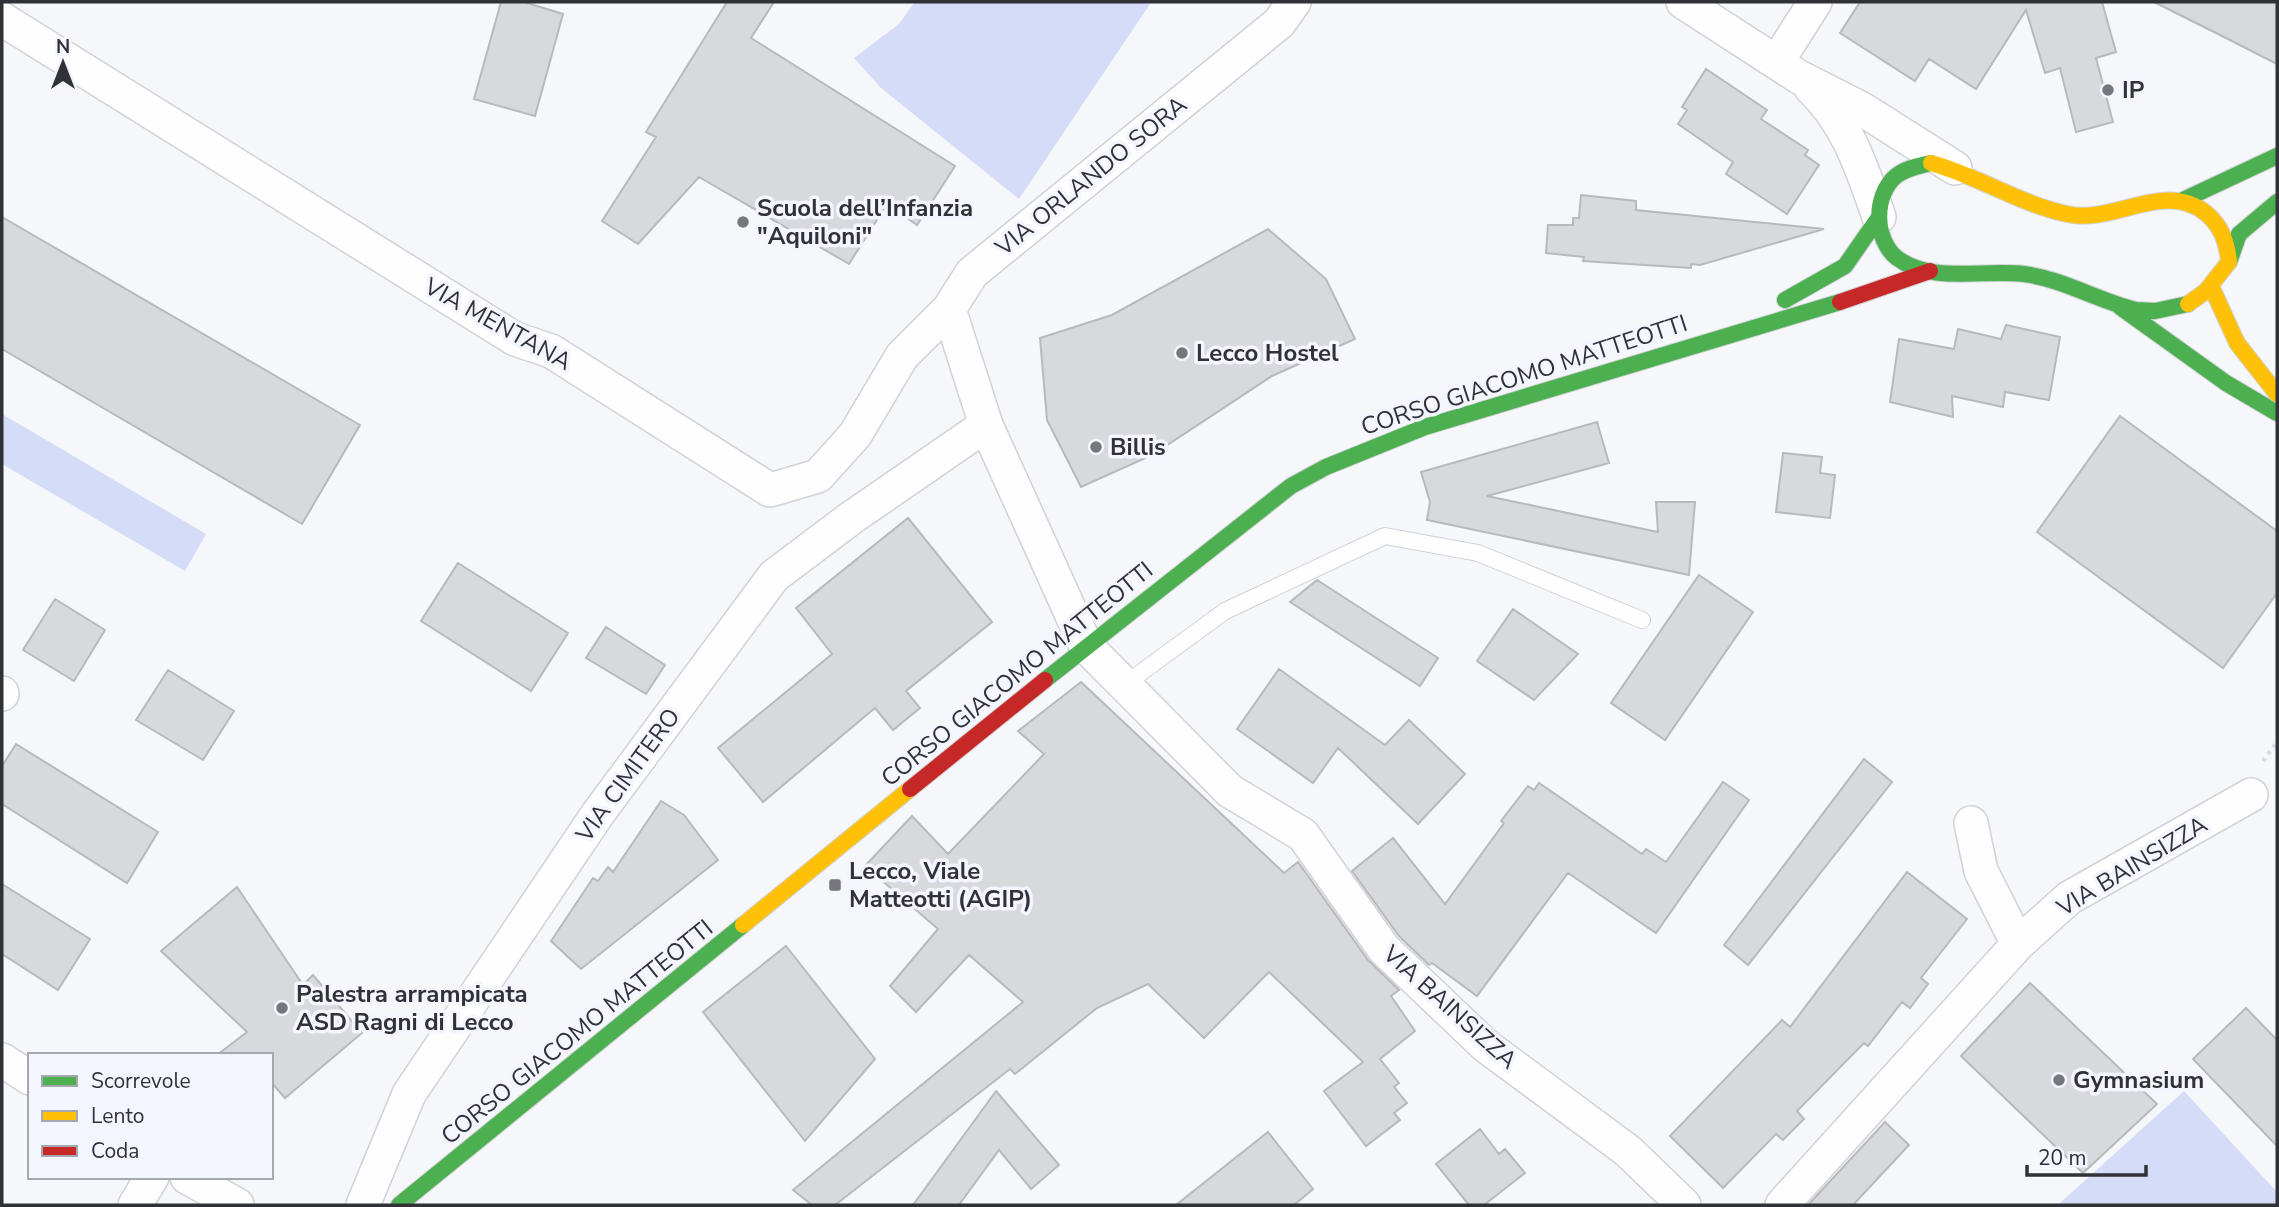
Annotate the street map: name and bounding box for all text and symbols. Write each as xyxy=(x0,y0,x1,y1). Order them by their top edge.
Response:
north arrow xyxy=(28,28,98,98)
text: N xyxy=(56,34,70,60)
place label: IP xyxy=(2122,74,2144,106)
marker: IP xyxy=(2100,82,2116,98)
street label: VIA ORLANDO SORA xyxy=(988,89,1194,264)
place label: Scuola dell’Infanzia "Aquiloni" xyxy=(757,192,973,252)
marker: Scuola dell’Infanzia "Aquiloni" xyxy=(735,214,751,230)
street label: VIA MENTANA xyxy=(418,270,578,378)
street label: CORSO GIACOMO MATTEOTTI xyxy=(1357,307,1691,443)
place label: Lecco Hostel xyxy=(1196,337,1339,369)
marker: Lecco Hostel xyxy=(1174,345,1190,361)
place label: Billis xyxy=(1110,431,1166,463)
marker: Billis xyxy=(1088,439,1104,455)
street label: CORSO GIACOMO MATTEOTTI xyxy=(874,554,1160,794)
street label: VIA CIMITERO xyxy=(568,702,687,849)
street label: VIA BAINSIZZA xyxy=(2050,808,2214,924)
place label: Lecco, Viale Matteotti (AGIP) xyxy=(849,855,1032,915)
marker: Lecco, Viale Matteotti (AGIP) xyxy=(827,877,843,893)
street label: CORSO GIACOMO MATTEOTTI xyxy=(434,912,720,1152)
street label: VIA BAINSIZZA xyxy=(1375,937,1524,1076)
place label: Palestra arrampicata ASD Ragni di Lecco xyxy=(296,978,528,1038)
marker: Palestra arrampicata ASD Ragni di Lecco xyxy=(274,1000,290,1016)
legend xyxy=(28,1053,273,1179)
place label: Gymnasium xyxy=(2073,1064,2204,1096)
text: Scorrevole xyxy=(91,1067,191,1095)
marker: Gymnasium xyxy=(2051,1072,2067,1088)
text: Lento xyxy=(91,1102,144,1130)
scale bar xyxy=(2027,1134,2146,1178)
text: Coda xyxy=(91,1137,139,1165)
text: 20 m xyxy=(2038,1144,2087,1172)

